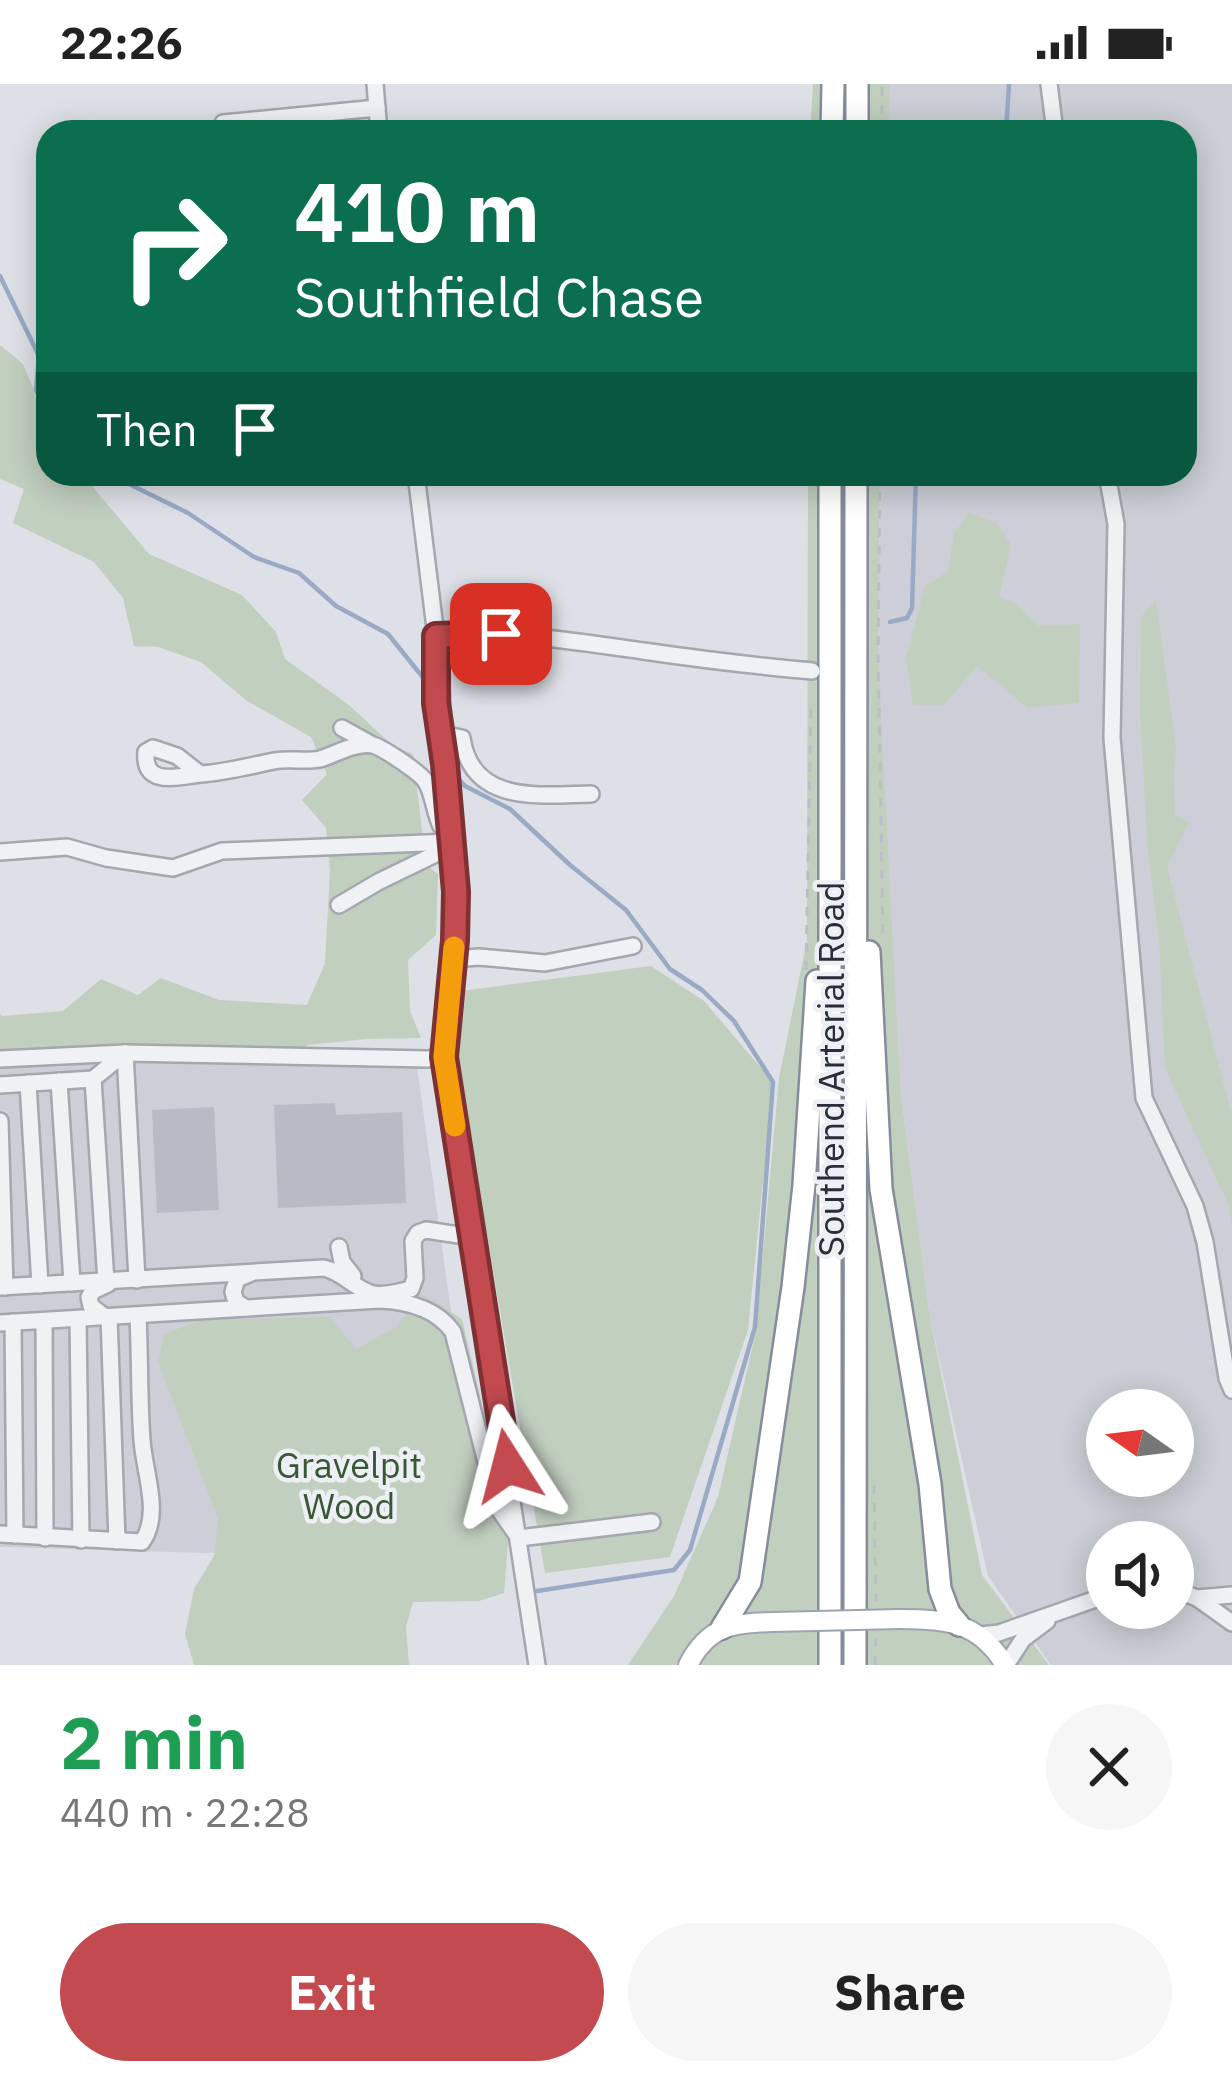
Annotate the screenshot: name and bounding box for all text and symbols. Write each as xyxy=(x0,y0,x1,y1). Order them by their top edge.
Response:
text: 22:26 xyxy=(60,13,183,71)
text: 410 m xyxy=(294,156,540,265)
icon: right xyxy=(96,168,252,324)
text: Southfield Chase xyxy=(294,262,704,332)
icon: arrive xyxy=(222,396,288,462)
text: Then xyxy=(96,400,198,458)
pin xyxy=(450,583,552,685)
icon: arrive xyxy=(468,601,534,667)
street label: Southend Arterial Road xyxy=(807,881,854,1257)
north arrow xyxy=(1086,1389,1194,1497)
map controls xyxy=(1086,1389,1194,1629)
position arrow xyxy=(445,1403,571,1529)
park label: Gravelpit Wood xyxy=(276,1441,422,1529)
button: sound xyxy=(1086,1521,1194,1629)
text: 2 min xyxy=(60,1695,248,1789)
button: close xyxy=(1046,1704,1172,1830)
text: 440 m · 22:28 xyxy=(60,1787,310,1838)
button: Exit xyxy=(60,1923,604,2061)
button: Share xyxy=(628,1923,1172,2061)

